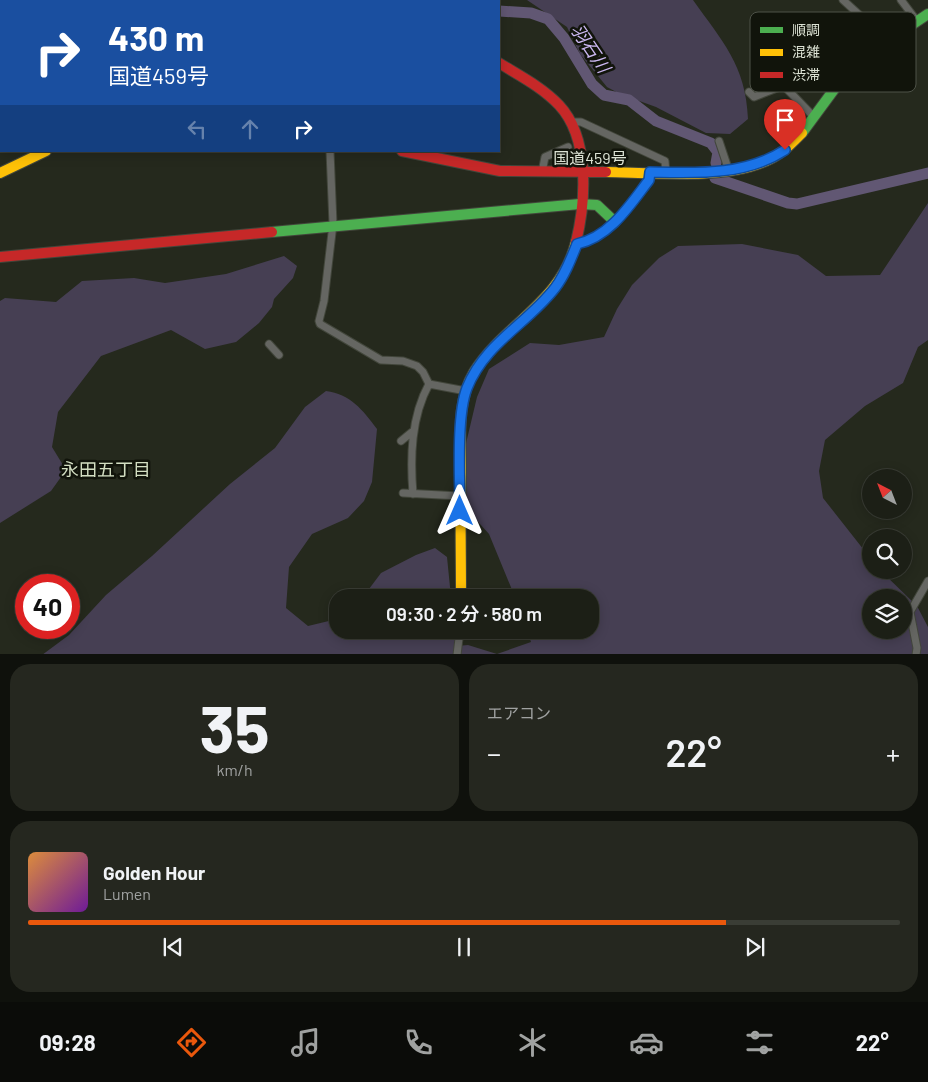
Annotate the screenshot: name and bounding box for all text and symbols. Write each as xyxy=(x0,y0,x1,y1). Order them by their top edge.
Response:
legend xyxy=(750,12,916,92)
text: 430 m xyxy=(108,16,204,58)
water label: 羽石川 xyxy=(567,19,616,78)
icon: right xyxy=(25,20,90,85)
text: 順調 xyxy=(792,21,820,38)
text: 混雑 xyxy=(792,43,820,60)
text: 国道459号 xyxy=(108,62,209,88)
text: 渋滞 xyxy=(792,66,820,83)
pin xyxy=(764,99,806,150)
icon: arrive xyxy=(771,106,799,134)
icon: left xyxy=(183,115,211,143)
icon: ahead xyxy=(236,115,264,143)
icon: right xyxy=(289,115,317,143)
street label: 国道459号 xyxy=(553,148,627,167)
district label: 永田五丁目 xyxy=(61,458,151,480)
north arrow xyxy=(862,469,912,519)
map controls xyxy=(862,469,912,639)
position arrow xyxy=(433,484,485,536)
button: search xyxy=(862,529,912,579)
speed limit sign: 40 xyxy=(15,574,80,639)
button: layers xyxy=(862,589,912,639)
text: 09:30 · 2 分 · 580 m xyxy=(386,602,542,625)
text: 35 xyxy=(199,688,270,766)
text: エアコン xyxy=(487,703,551,722)
text: 22° xyxy=(665,729,722,775)
text: − xyxy=(487,736,501,770)
text: + xyxy=(886,736,900,770)
text: km/h xyxy=(216,760,253,779)
text: Golden Hour xyxy=(103,861,205,884)
text: Lumen xyxy=(103,884,151,903)
icon: previous xyxy=(159,933,187,961)
icon: pause xyxy=(450,933,478,961)
icon: next xyxy=(741,933,769,961)
icon: directions xyxy=(174,1025,209,1060)
icon: music xyxy=(288,1025,323,1060)
icon: phone xyxy=(401,1025,436,1060)
icon: climate xyxy=(515,1025,550,1060)
icon: car xyxy=(629,1025,664,1060)
icon: filters xyxy=(742,1025,777,1060)
text: 09:28 xyxy=(39,1029,96,1055)
text: 22° xyxy=(856,1029,889,1055)

